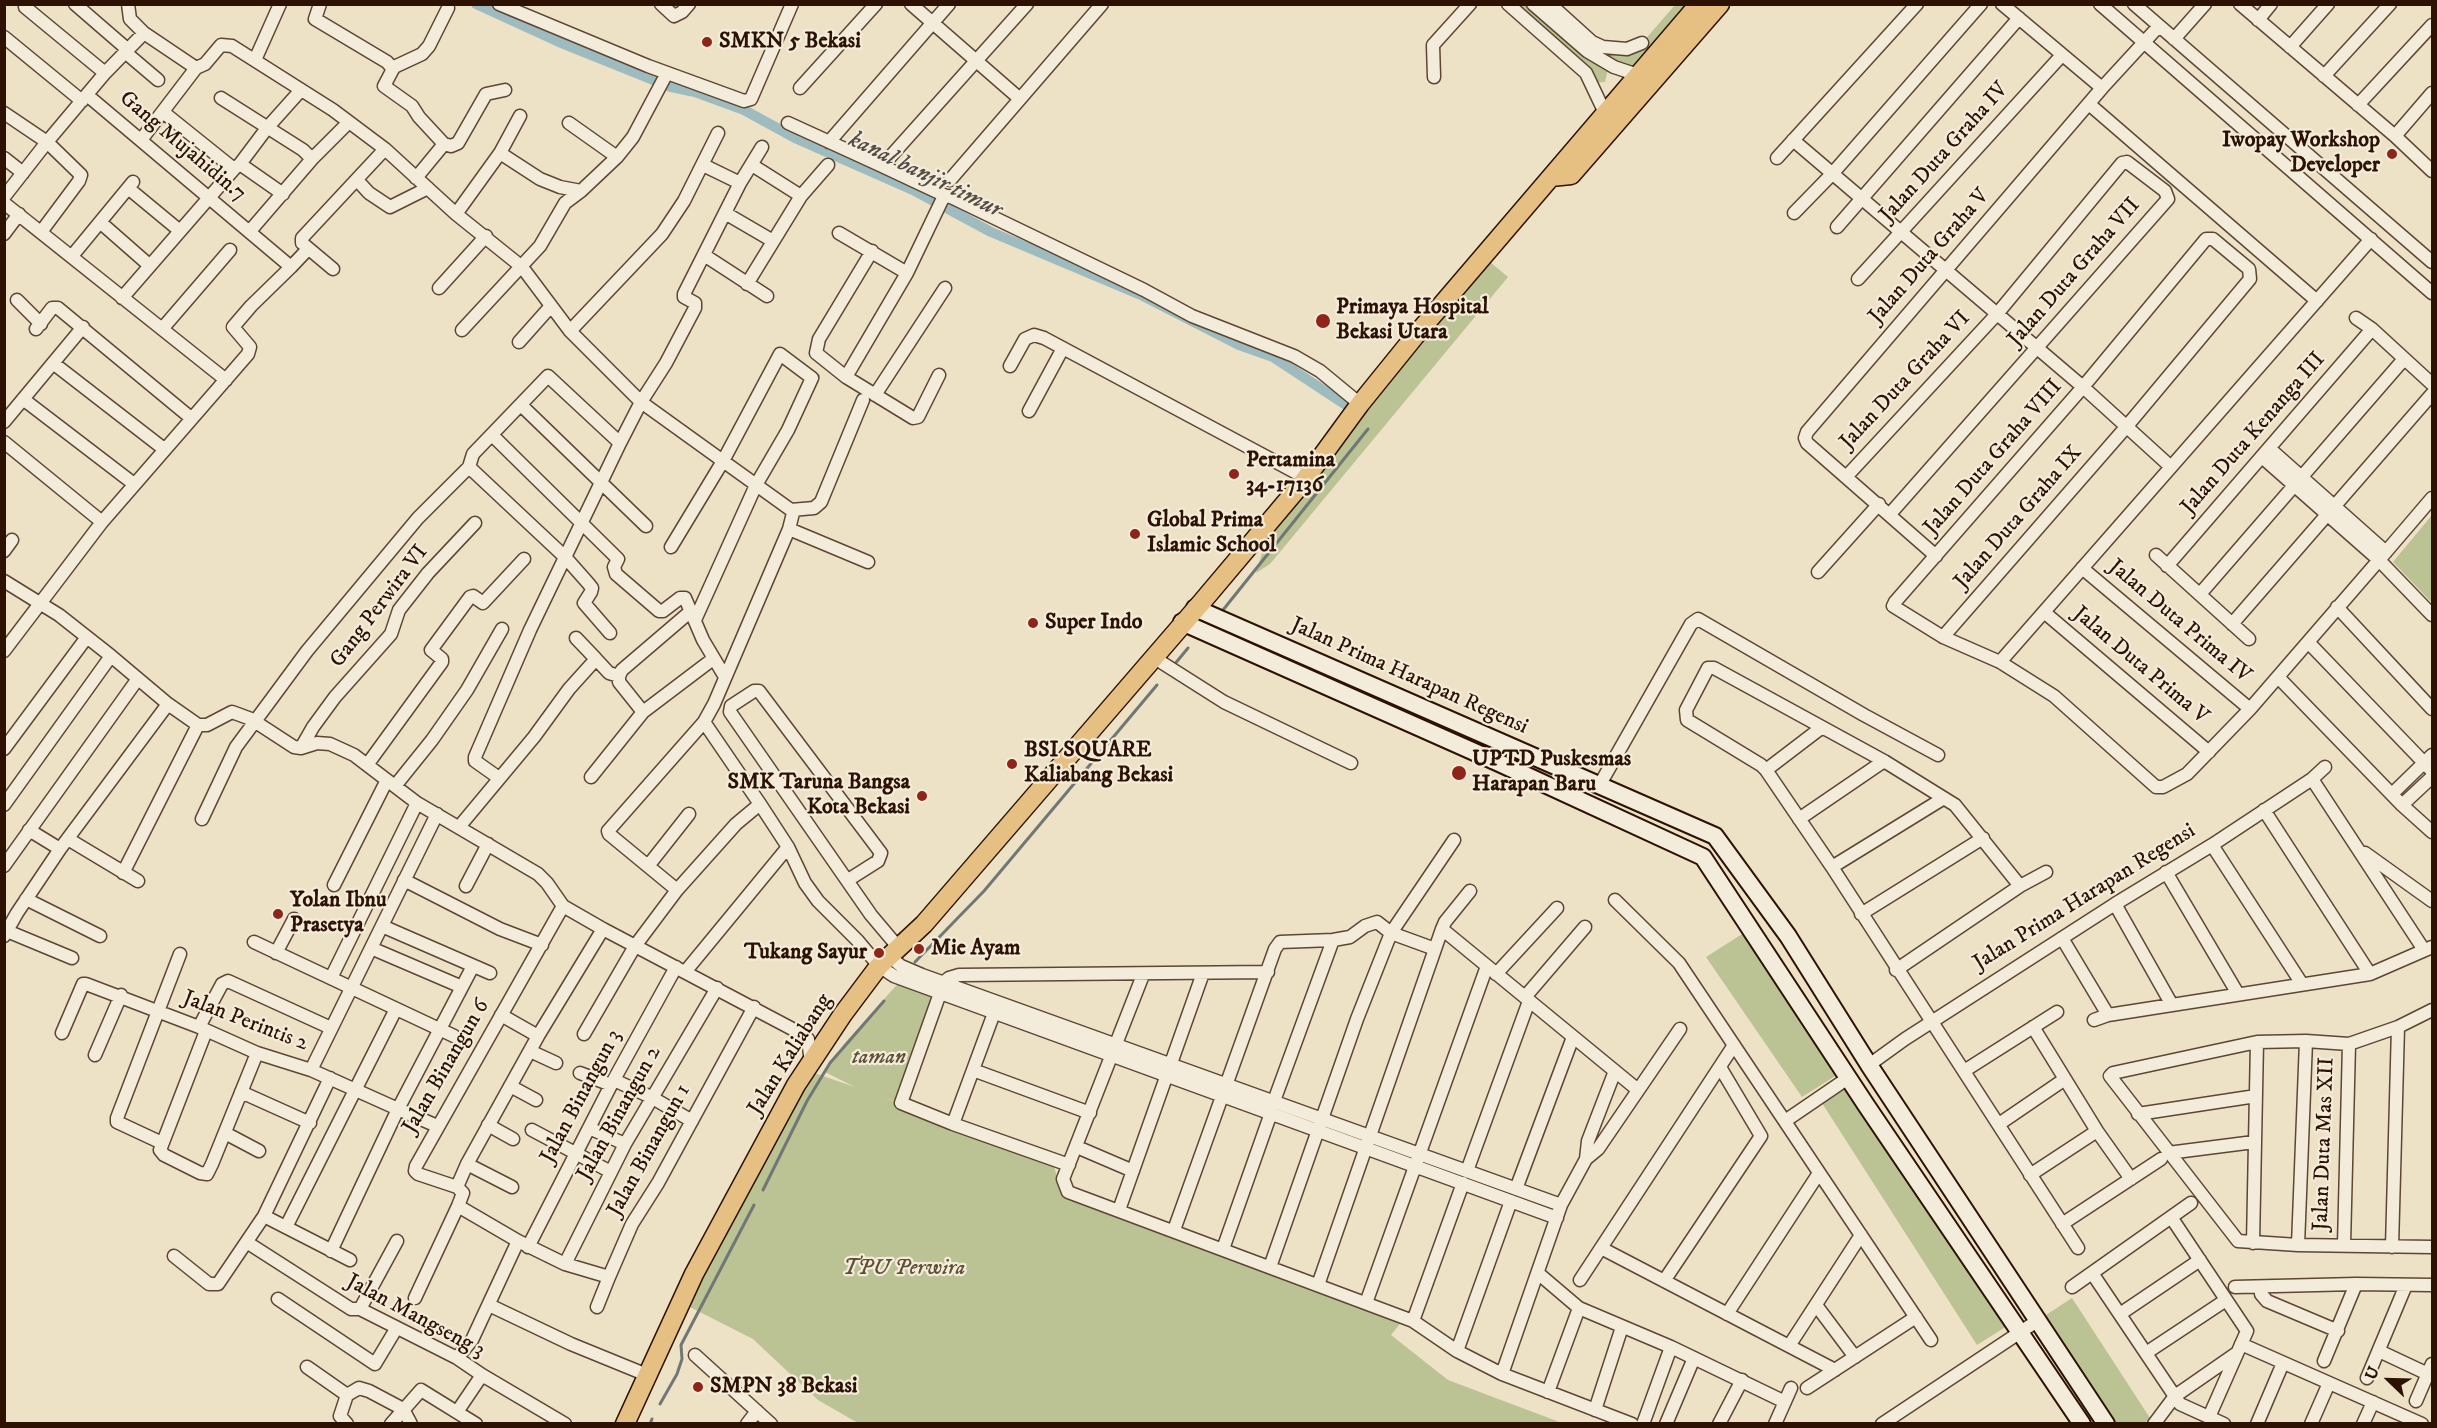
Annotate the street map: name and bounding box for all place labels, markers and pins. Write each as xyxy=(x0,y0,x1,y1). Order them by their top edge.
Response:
place label: SMKN 5 Bekasi xyxy=(719,29,861,55)
marker: SMKN 5 Bekasi xyxy=(700,35,714,49)
place label: Iwopay Workshop Developer xyxy=(2222,128,2380,180)
marker: Iwopay Workshop Developer xyxy=(2385,147,2399,161)
place label: Primaya Hospital Bekasi Utara xyxy=(1336,295,1489,346)
marker: Primaya Hospital Bekasi Utara xyxy=(1314,312,1332,330)
place label: Pertamina 34-17136 xyxy=(1246,448,1335,500)
marker: Pertamina 34-17136 xyxy=(1227,467,1241,481)
place label: Global Prima Islamic School xyxy=(1147,508,1276,560)
marker: Global Prima Islamic School xyxy=(1128,527,1142,541)
place label: Super Indo xyxy=(1045,610,1142,636)
marker: Super Indo xyxy=(1026,616,1040,630)
place label: BSI SQUARE Kaliabang Bekasi xyxy=(1024,738,1173,790)
place label: UPTD Puskesmas Harapan Baru xyxy=(1472,747,1631,798)
marker: BSI SQUARE Kaliabang Bekasi xyxy=(1005,757,1019,771)
marker: UPTD Puskesmas Harapan Baru xyxy=(1450,764,1468,782)
place label: SMK Taruna Bangsa Kota Bekasi xyxy=(728,770,910,822)
marker: SMK Taruna Bangsa Kota Bekasi xyxy=(915,789,929,803)
place label: Yolan Ibnu Prasetya xyxy=(290,888,387,939)
marker: Yolan Ibnu Prasetya xyxy=(271,907,285,921)
place label: Mie Ayam xyxy=(931,936,1021,962)
place label: Tukang Sayur xyxy=(744,940,867,966)
marker: Mie Ayam xyxy=(912,942,926,956)
marker: Tukang Sayur xyxy=(872,946,886,960)
place label: SMPN 38 Bekasi xyxy=(710,1374,857,1400)
marker: SMPN 38 Bekasi xyxy=(691,1380,705,1394)

